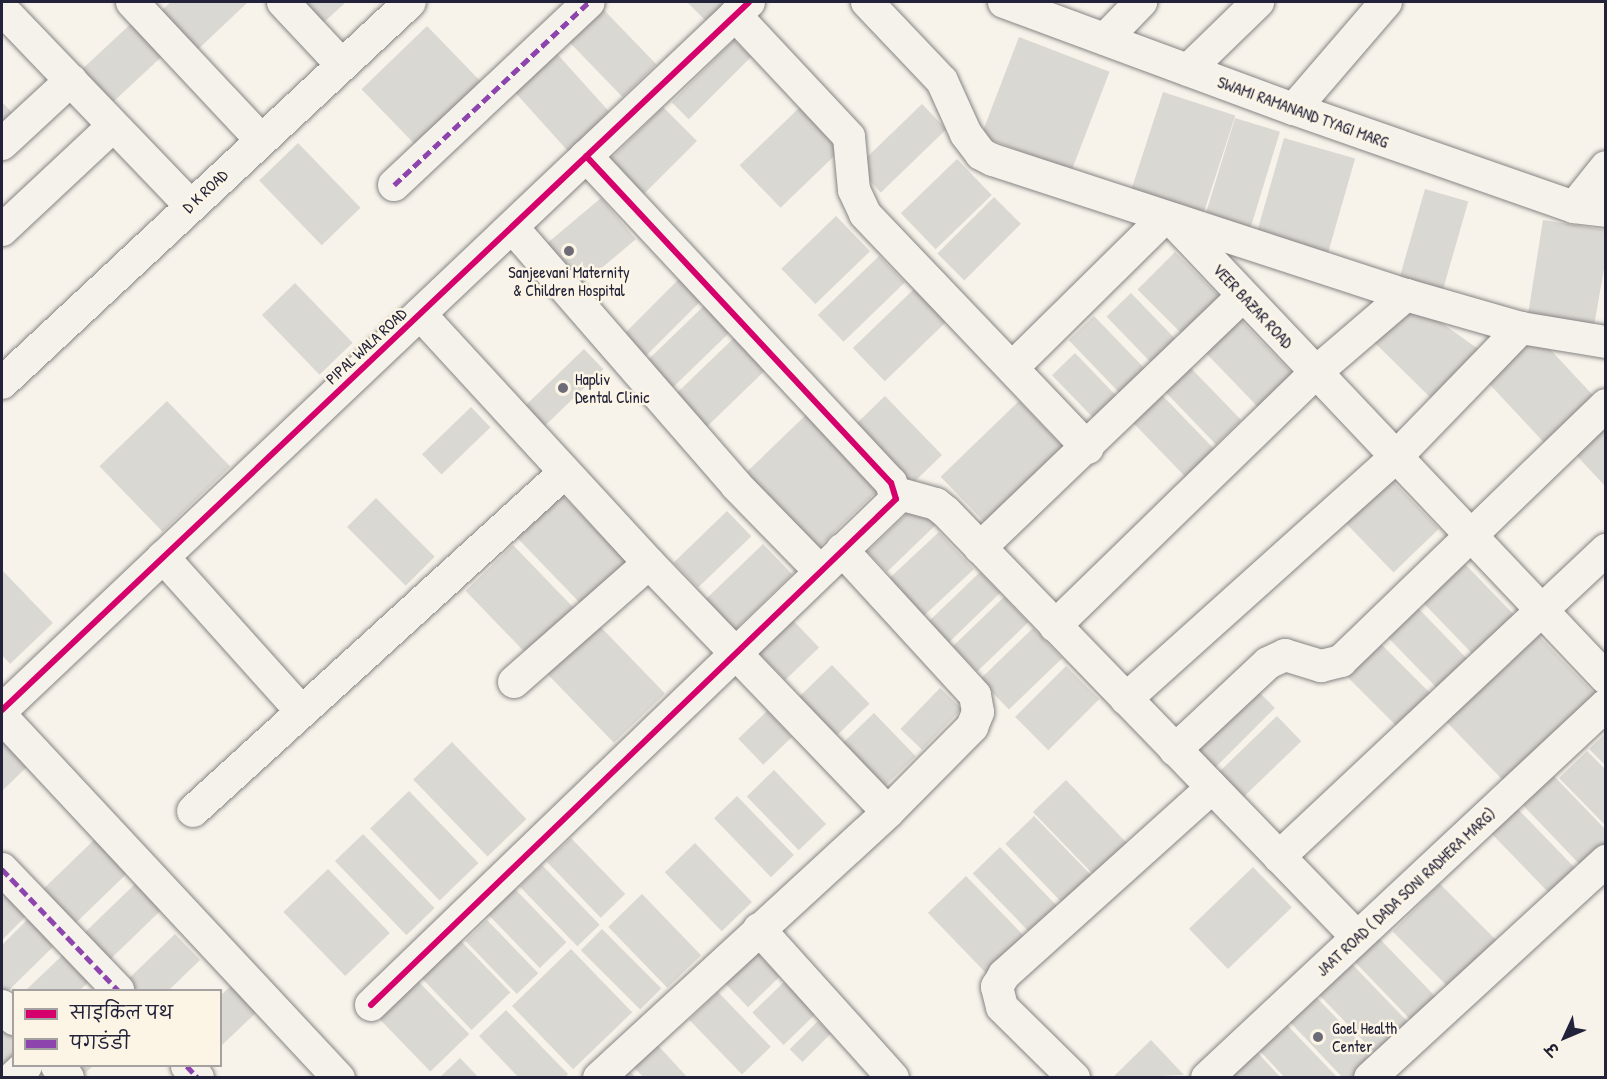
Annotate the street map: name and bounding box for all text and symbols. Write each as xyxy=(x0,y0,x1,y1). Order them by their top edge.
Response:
street label: SWAMI RAMANAND TYAGI MARG xyxy=(1215,72,1391,152)
street label: D K ROAD xyxy=(178,165,232,217)
marker: Sanjeevani Maternity & Children Hospital xyxy=(560,242,578,260)
street label: VEER BAZAR ROAD xyxy=(1209,260,1297,352)
place label: Sanjeevani Maternity & Children Hospital xyxy=(508,262,630,300)
street label: PIPAL WALA ROAD xyxy=(322,304,410,388)
place label: Hapliv Dental Clinic xyxy=(575,369,650,407)
marker: Hapliv Dental Clinic xyxy=(556,381,570,395)
street label: JAAT ROAD ( DADA SONI RADHERA MARG) xyxy=(1313,804,1499,980)
legend xyxy=(12,989,222,1067)
text: साइकिल पथ xyxy=(70,1000,173,1025)
north arrow xyxy=(1535,1007,1595,1067)
place label: Goel Health Center xyxy=(1332,1018,1397,1056)
marker: Goel Health Center xyxy=(1309,1028,1327,1046)
text: पगडंडी xyxy=(70,1030,130,1055)
text: उ xyxy=(1540,1038,1564,1061)

